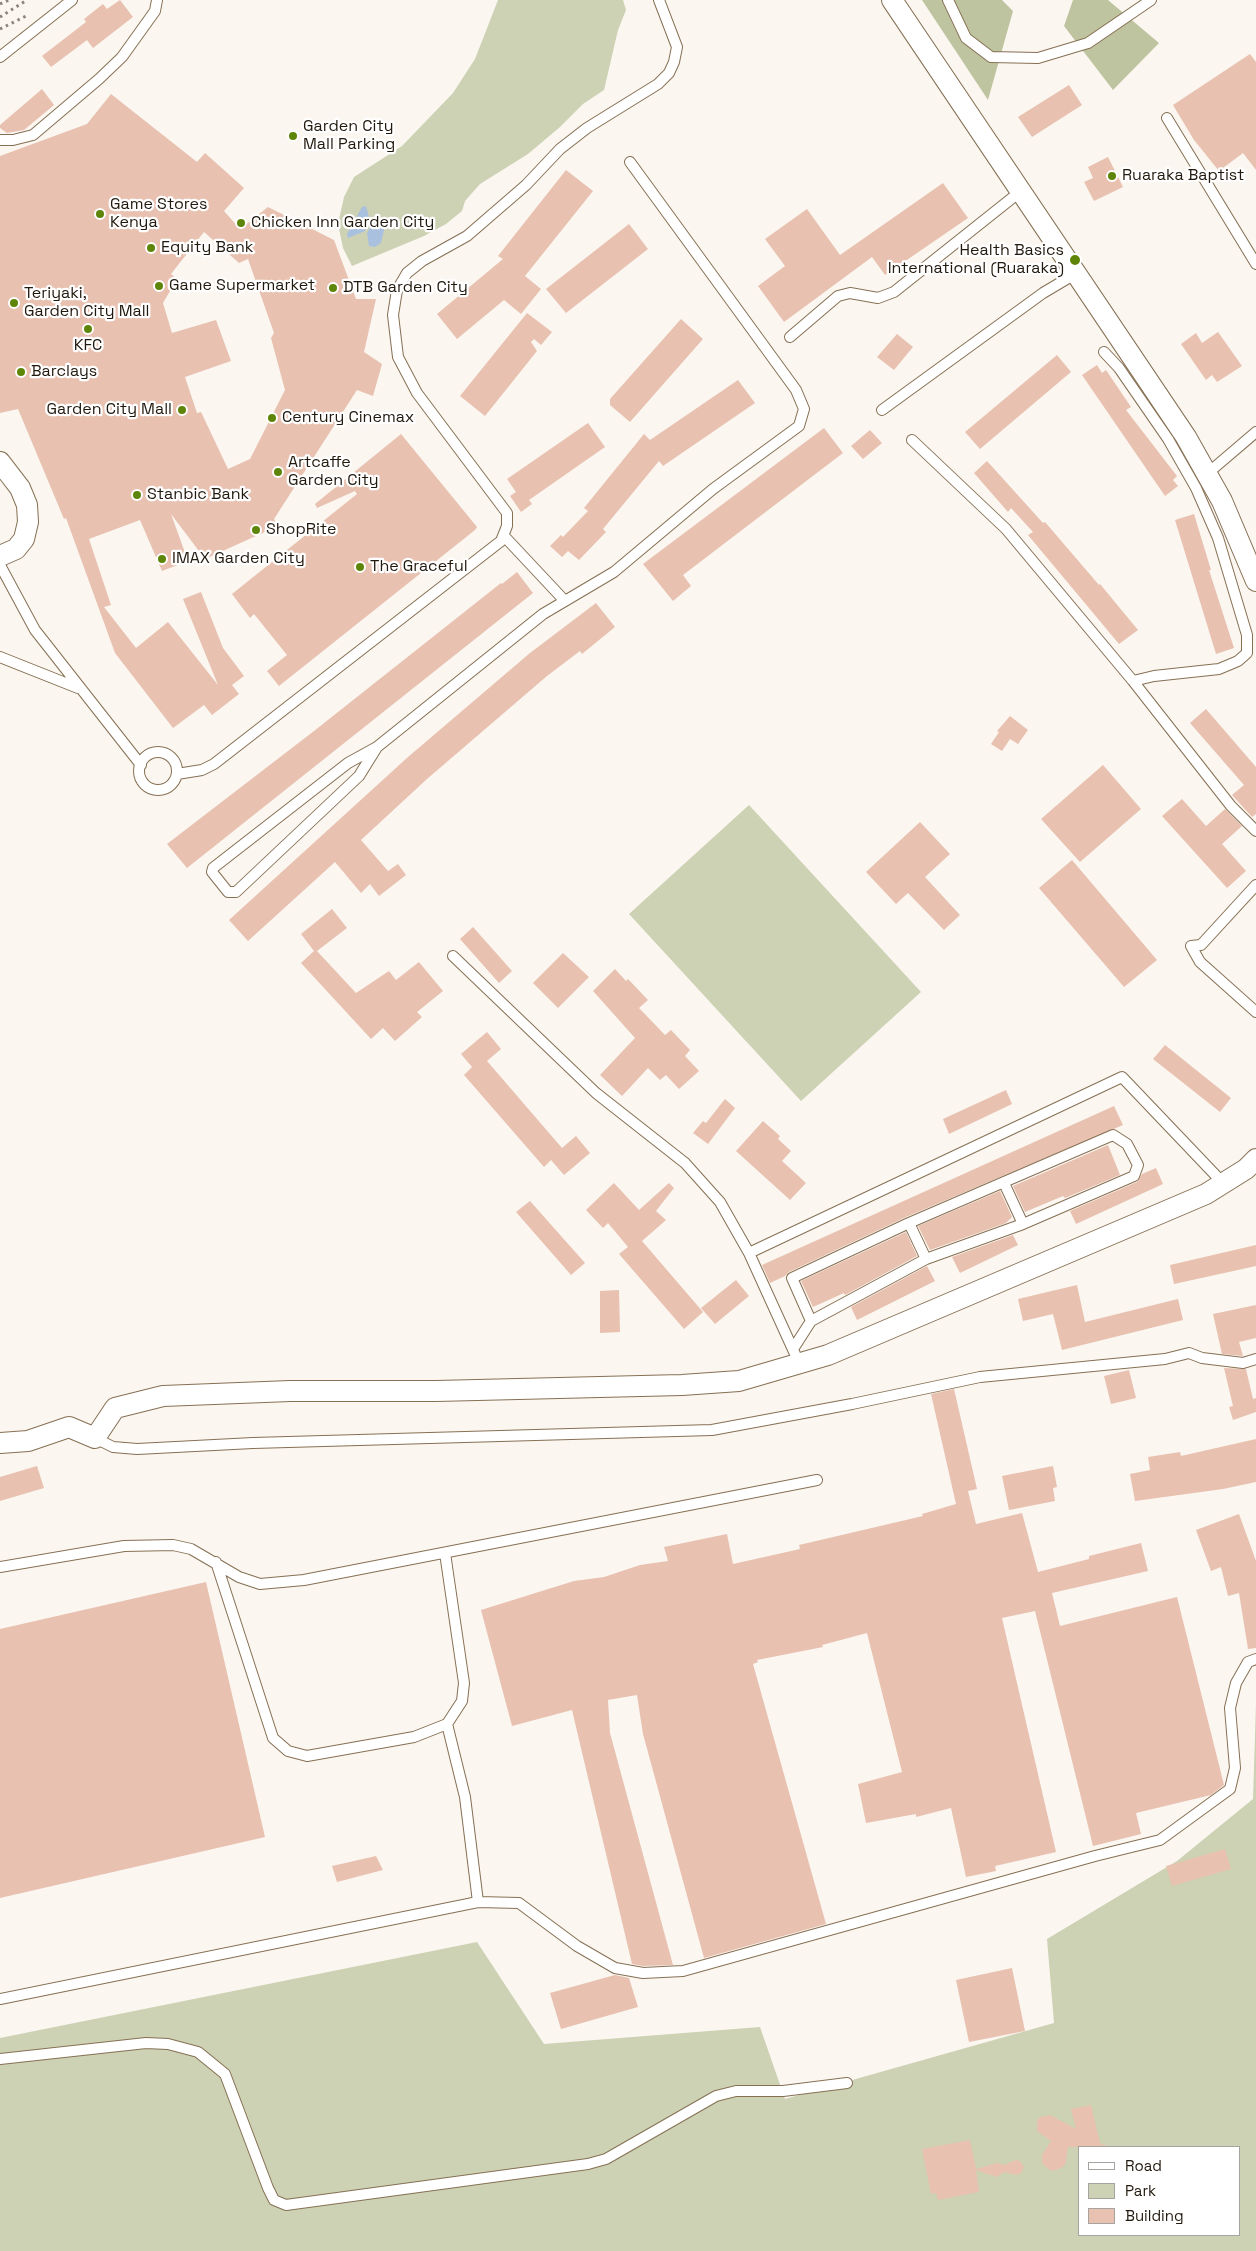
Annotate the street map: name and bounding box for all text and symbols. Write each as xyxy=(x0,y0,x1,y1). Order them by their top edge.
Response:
place label: Garden City Mall Parking xyxy=(303,117,395,155)
marker: Garden City Mall Parking xyxy=(287,130,299,142)
place label: Ruaraka Baptist xyxy=(1122,166,1244,186)
marker: Ruaraka Baptist xyxy=(1106,170,1118,182)
place label: Game Stores Kenya xyxy=(110,195,208,233)
marker: Game Stores Kenya xyxy=(94,208,106,220)
place label: Chicken Inn Garden City xyxy=(251,213,434,233)
marker: Chicken Inn Garden City xyxy=(235,217,247,229)
place label: Equity Bank xyxy=(161,238,253,258)
place label: Health Basics International (Ruaraka) xyxy=(888,241,1064,279)
marker: Equity Bank xyxy=(145,242,157,254)
marker: Health Basics International (Ruaraka) xyxy=(1068,253,1082,267)
place label: Game Supermarket xyxy=(169,276,315,296)
place label: DTB Garden City xyxy=(343,278,468,298)
marker: Game Supermarket xyxy=(153,280,165,292)
marker: DTB Garden City xyxy=(327,282,339,294)
place label: Teriyaki, Garden City Mall xyxy=(24,284,150,322)
marker: Teriyaki, Garden City Mall xyxy=(8,297,20,309)
marker: KFC xyxy=(82,323,94,335)
place label: KFC xyxy=(74,336,102,356)
place label: Barclays xyxy=(31,362,97,382)
marker: Barclays xyxy=(15,366,27,378)
place label: Garden City Mall xyxy=(46,400,172,420)
marker: Garden City Mall xyxy=(176,404,188,416)
place label: Century Cinemax xyxy=(282,408,414,428)
marker: Century Cinemax xyxy=(266,412,278,424)
place label: Artcaffe Garden City xyxy=(288,453,379,491)
marker: Artcaffe Garden City xyxy=(272,466,284,478)
place label: Stanbic Bank xyxy=(147,485,249,505)
marker: Stanbic Bank xyxy=(131,489,143,501)
place label: ShopRite xyxy=(266,520,336,540)
marker: ShopRite xyxy=(250,524,262,536)
place label: IMAX Garden City xyxy=(172,549,305,569)
marker: IMAX Garden City xyxy=(156,553,168,565)
place label: The Graceful xyxy=(370,557,468,577)
marker: The Graceful xyxy=(354,561,366,573)
legend xyxy=(1078,2146,1241,2236)
text: Road xyxy=(1125,2156,1162,2175)
text: Park xyxy=(1125,2181,1156,2200)
text: Building xyxy=(1125,2206,1184,2225)

